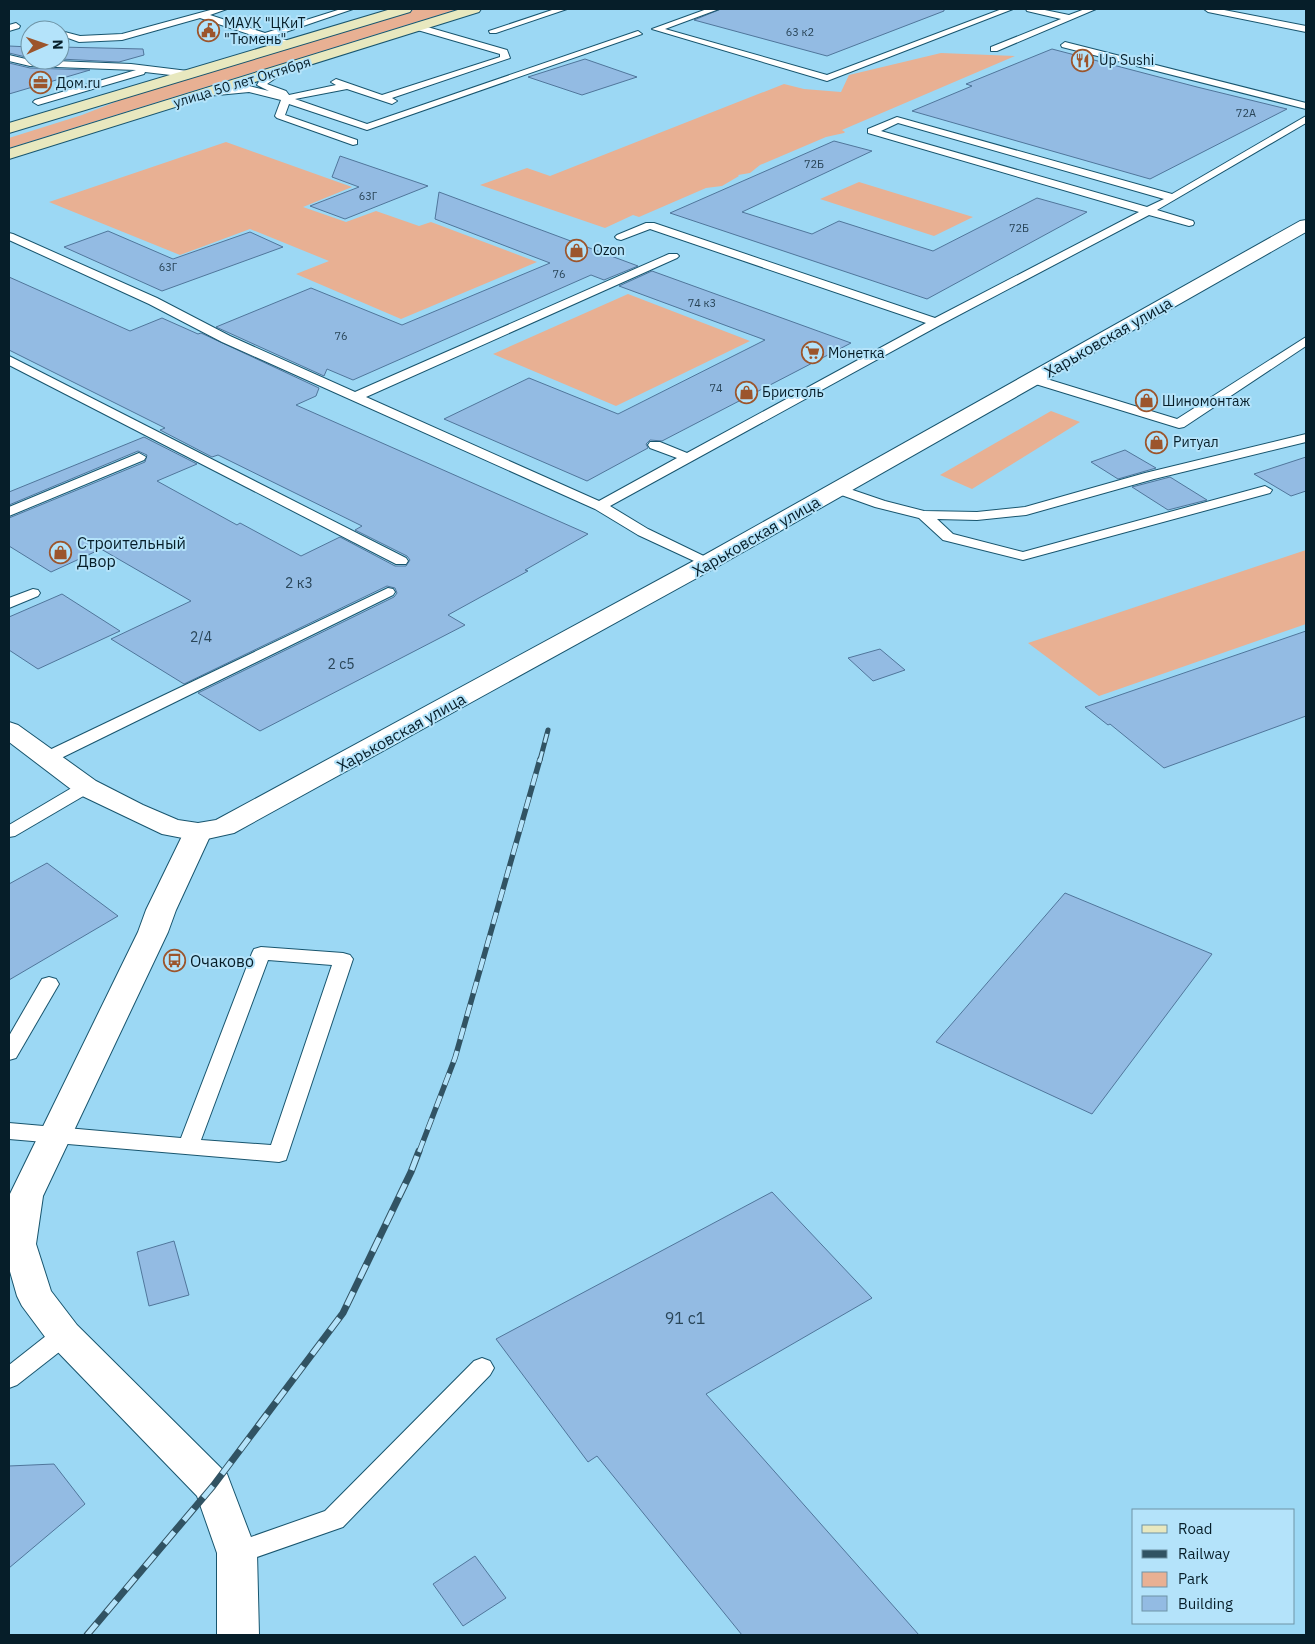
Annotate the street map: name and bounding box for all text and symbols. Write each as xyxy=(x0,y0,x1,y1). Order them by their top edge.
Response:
place label: МАУК "ЦКиТ "Тюмень" xyxy=(224,14,306,48)
public building icon: МАУК "ЦКиТ "Тюмень" xyxy=(196,19,220,43)
north arrow xyxy=(20,20,70,70)
house number: 63 к2 xyxy=(786,25,814,39)
text: N xyxy=(49,39,67,50)
restaurant icon: Up Sushi xyxy=(1071,48,1095,72)
place label: Up Sushi xyxy=(1099,51,1154,69)
street label: улица 50 лет Октября xyxy=(171,53,313,111)
office icon: Дом.ru xyxy=(28,71,52,95)
place label: Дом.ru xyxy=(56,74,101,92)
house number: 72А xyxy=(1236,106,1256,120)
house number: 72Б xyxy=(804,157,824,171)
house number: 63Г xyxy=(359,189,378,203)
house number: 72Б xyxy=(1009,221,1029,235)
shop icon: Ozon xyxy=(565,238,589,262)
place label: Ozon xyxy=(593,241,625,259)
house number: 63Г xyxy=(159,260,178,274)
house number: 76 xyxy=(552,267,566,281)
street label: Харьковская улица xyxy=(1041,292,1176,382)
house number: 74 к3 xyxy=(688,296,716,310)
house number: 76 xyxy=(334,329,348,343)
supermarket icon: Монетка xyxy=(800,341,824,365)
place label: Монетка xyxy=(828,344,885,362)
shop icon: Бристоль xyxy=(734,380,758,404)
house number: 74 xyxy=(709,381,723,395)
place label: Бристоль xyxy=(762,383,824,401)
shop icon: Шиномонтаж xyxy=(1134,389,1158,413)
place label: Шиномонтаж xyxy=(1162,392,1250,410)
shop icon: Ритуал xyxy=(1145,430,1169,454)
place label: Ритуал xyxy=(1173,433,1219,451)
street label: Харьковская улица xyxy=(689,491,824,581)
place label: Строительный Двор xyxy=(77,533,186,571)
shop icon: Строительный Двор xyxy=(49,540,73,564)
house number: 2 к3 xyxy=(285,574,313,592)
house number: 2/4 xyxy=(190,628,212,646)
house number: 2 с5 xyxy=(327,655,355,673)
street label: Харьковская улица xyxy=(333,688,469,776)
bus stop icon: Очаково xyxy=(162,949,186,973)
place label: Очаково xyxy=(190,951,254,971)
house number: 91 с1 xyxy=(665,1308,705,1328)
legend xyxy=(1132,1509,1295,1624)
text: Road xyxy=(1178,1519,1213,1538)
text: Railway xyxy=(1178,1544,1231,1563)
text: Park xyxy=(1178,1569,1208,1588)
text: Building xyxy=(1178,1594,1233,1613)

